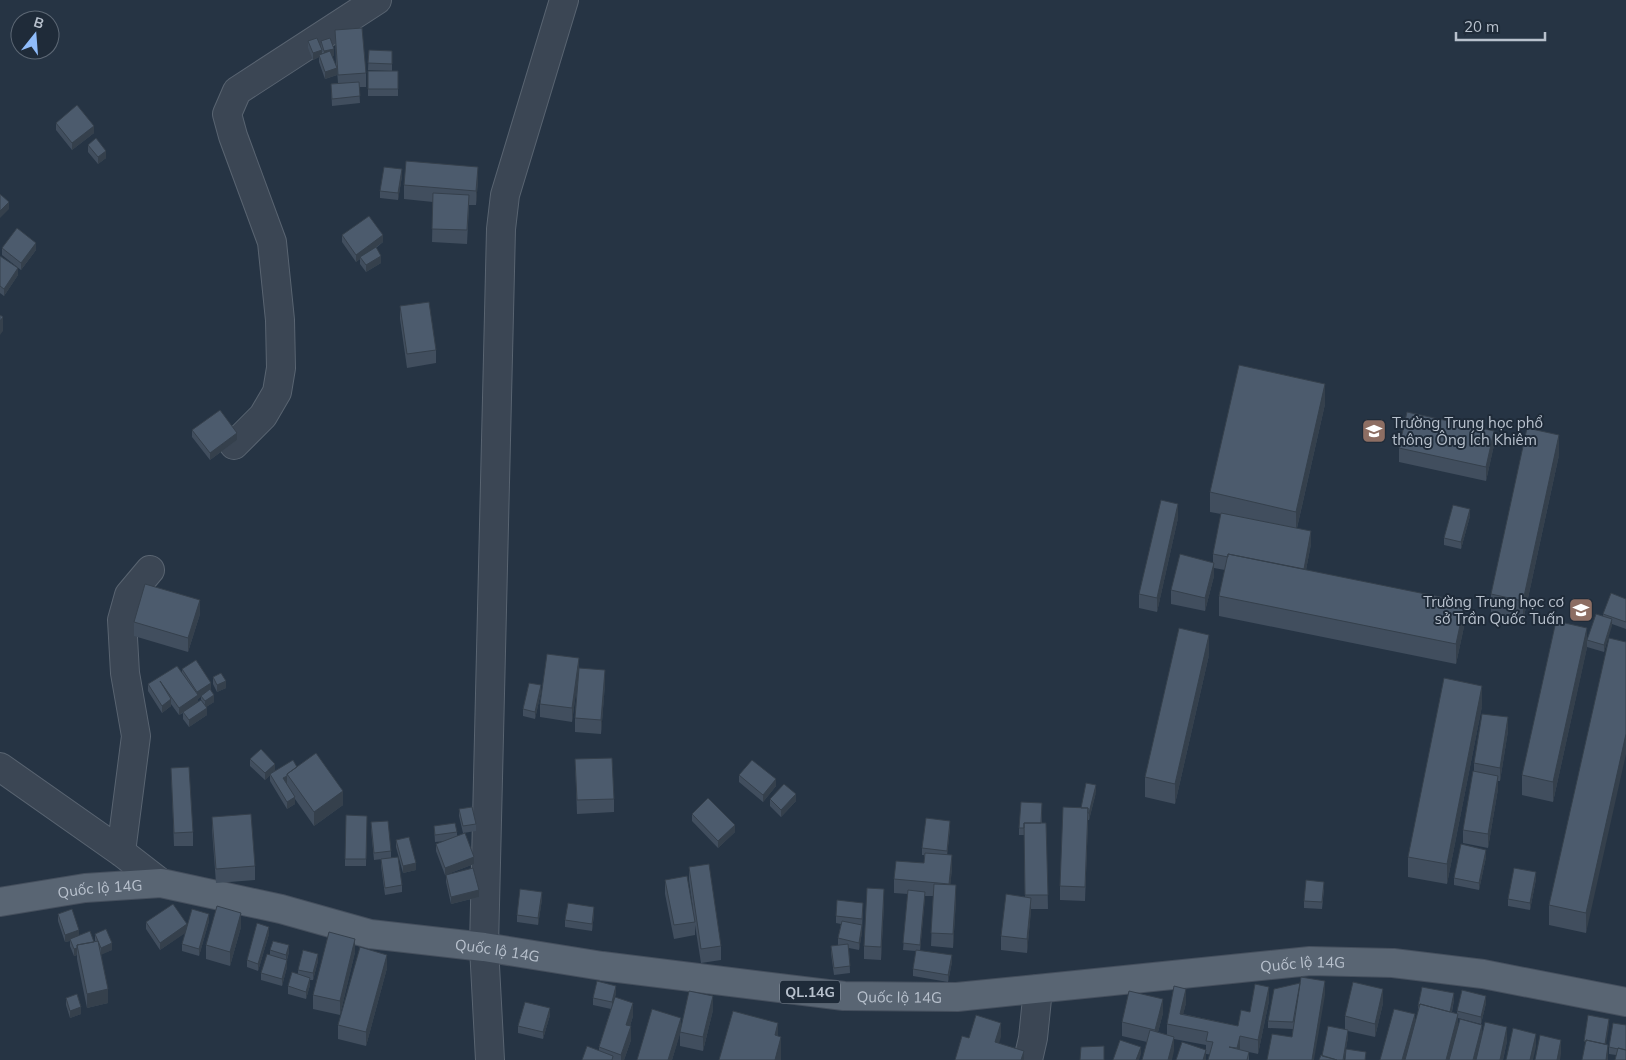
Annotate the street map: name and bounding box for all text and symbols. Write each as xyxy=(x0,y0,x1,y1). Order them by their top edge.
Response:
north arrow xyxy=(10,10,60,60)
scale bar xyxy=(1456,10,1545,42)
text: B xyxy=(32,13,46,33)
text: 20 m xyxy=(1464,17,1499,36)
place label: Trường Trung học phổ thông Ông Ích Khiêm xyxy=(1392,413,1543,449)
school or university icon: Trường Trung học phổ thông Ông Ích Khiêm xyxy=(1361,418,1387,444)
place label: Trường Trung học cơ sở Trần Quốc Tuấn xyxy=(1423,592,1564,628)
school or university icon: Trường Trung học cơ sở Trần Quốc Tuấn xyxy=(1568,597,1594,623)
street label: Quốc lộ 14G xyxy=(56,875,143,902)
street label: Quốc lộ 14G xyxy=(454,934,541,965)
street label: Quốc lộ 14G xyxy=(1259,951,1345,976)
road number: QL.14G xyxy=(780,980,840,1004)
street label: Quốc lộ 14G xyxy=(857,987,942,1006)

